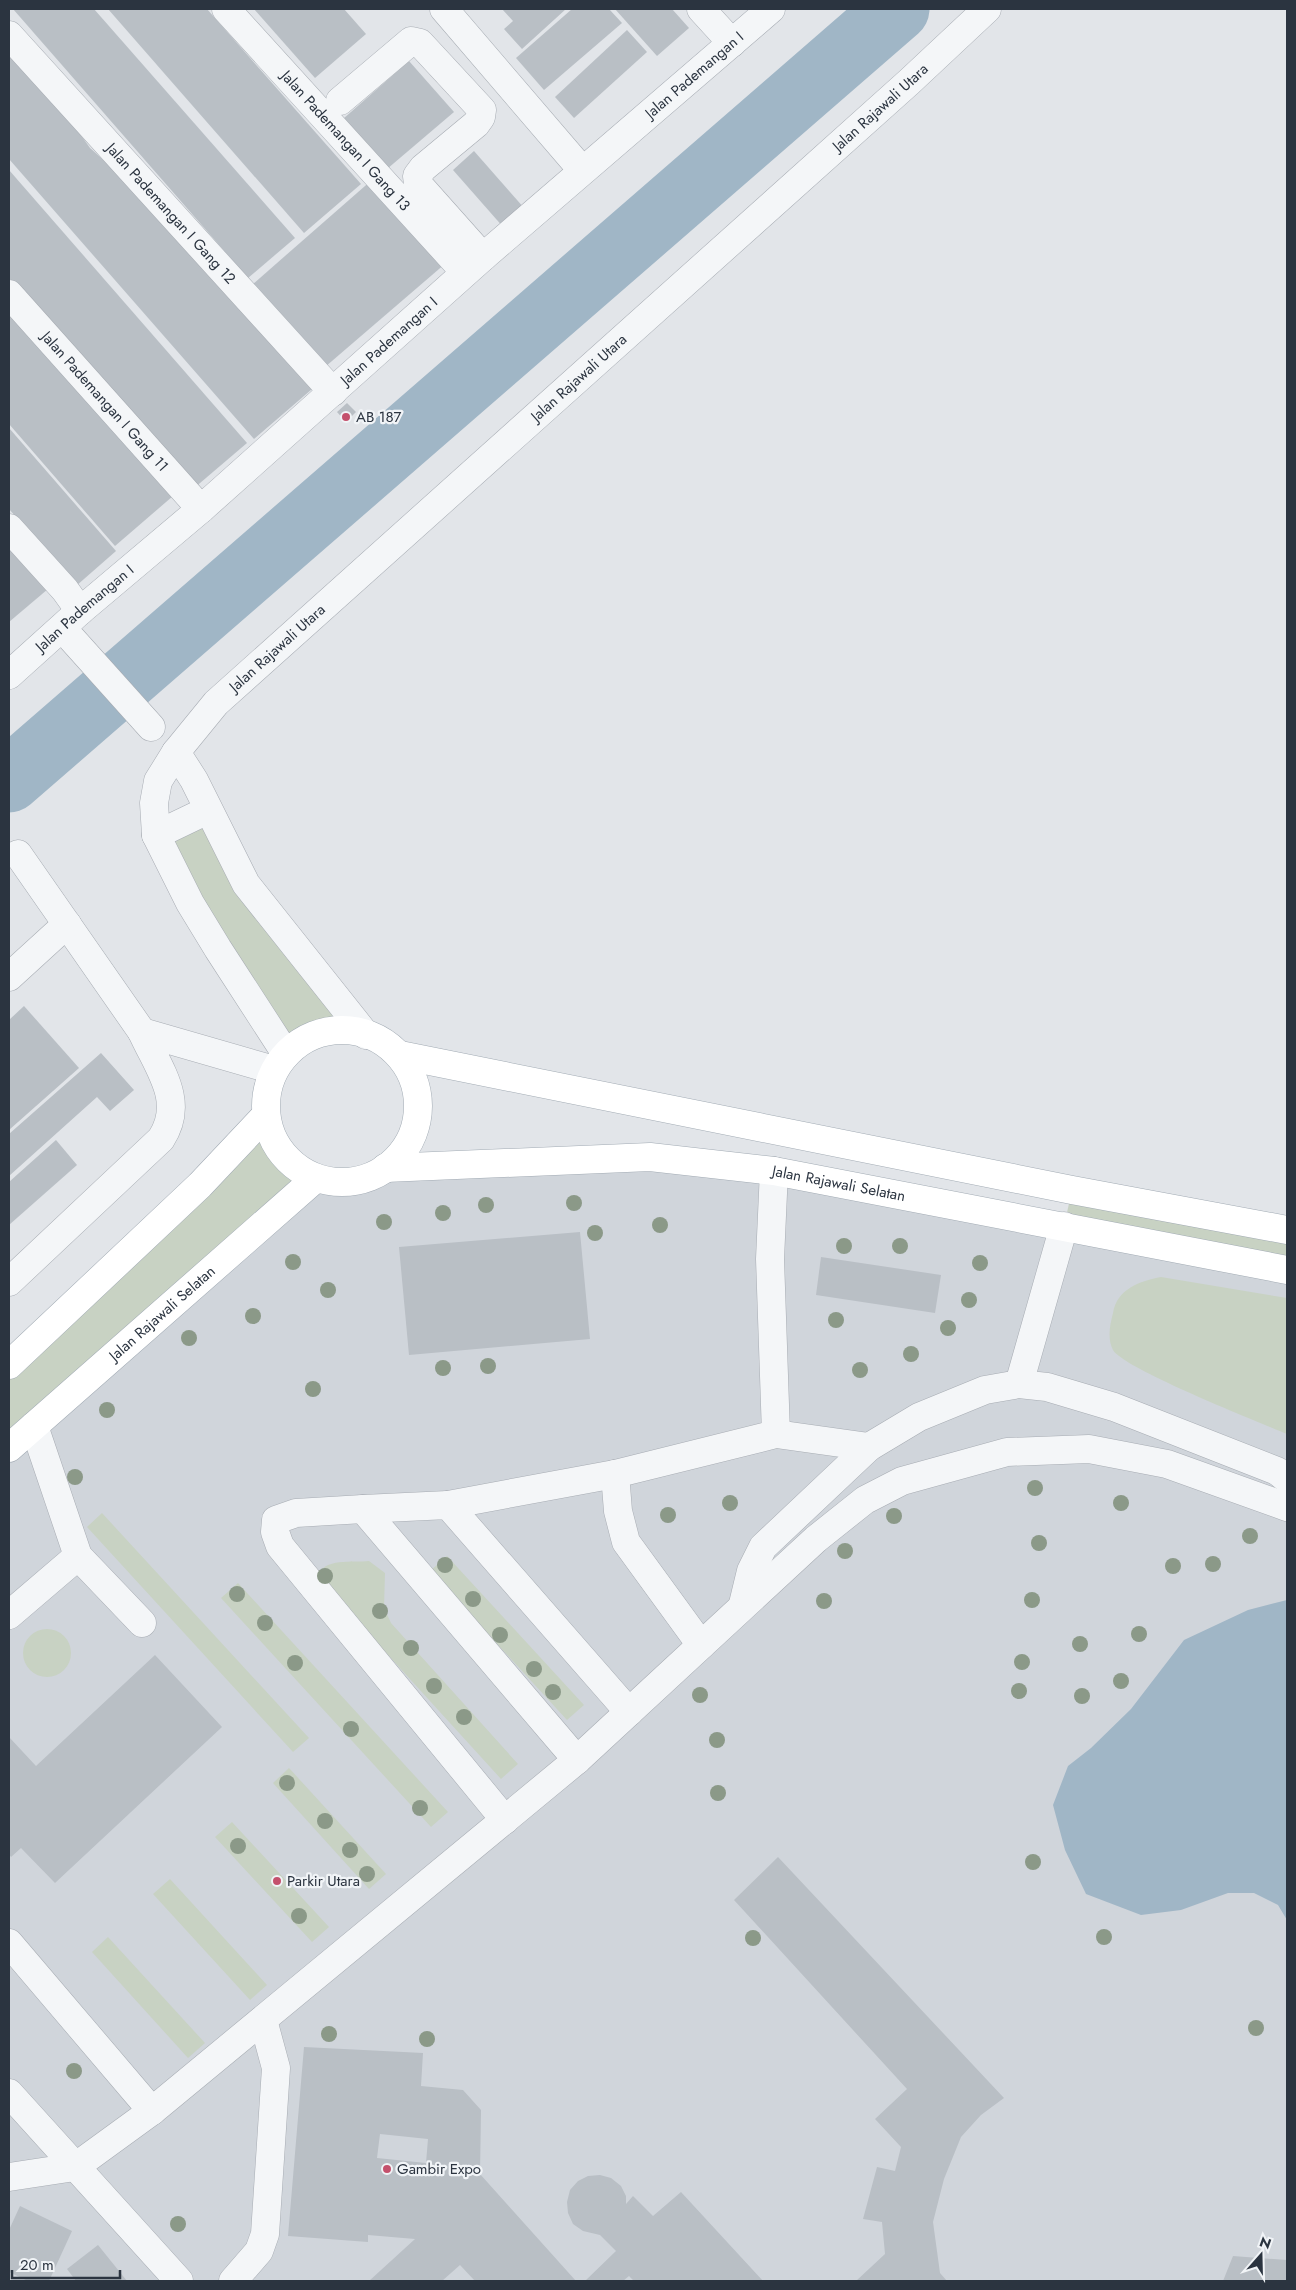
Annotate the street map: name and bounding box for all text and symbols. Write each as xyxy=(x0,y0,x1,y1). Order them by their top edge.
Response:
street label: Jalan Pademangan I xyxy=(639,26,749,125)
street label: Jalan Rajawali Utara xyxy=(826,58,933,158)
street label: Jalan Pademangan I Gang 13 xyxy=(275,64,415,216)
street label: Jalan Pademangan I Gang 12 xyxy=(100,137,241,289)
street label: Jalan Pademangan I xyxy=(334,292,443,392)
street label: Jalan Pademangan I Gang 11 xyxy=(35,325,174,477)
street label: Jalan Rajawali Utara xyxy=(524,329,632,428)
place label: AB 187 xyxy=(356,406,401,428)
marker: AB 187 xyxy=(340,411,352,423)
street label: Jalan Pademangan I xyxy=(29,559,139,658)
street label: Jalan Rajawali Utara xyxy=(223,599,330,698)
street label: Jalan Rajawali Selatan xyxy=(768,1160,907,1207)
street label: Jalan Rajawali Selatan xyxy=(103,1260,220,1367)
place label: Parkir Utara xyxy=(287,1870,360,1892)
marker: Parkir Utara xyxy=(271,1875,283,1887)
place label: Gambir Expo xyxy=(397,2158,481,2180)
marker: Gambir Expo xyxy=(381,2163,393,2175)
north arrow xyxy=(1236,2230,1286,2280)
text: N xyxy=(1257,2231,1274,2254)
scale bar xyxy=(12,2248,120,2280)
text: 20 m xyxy=(20,2254,54,2276)

